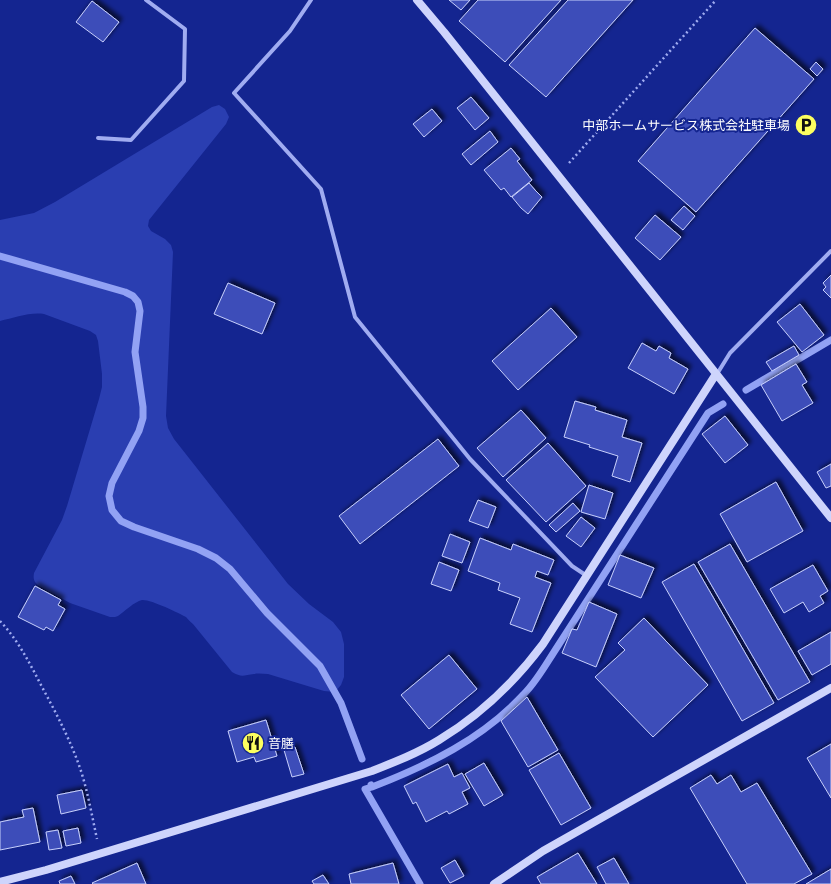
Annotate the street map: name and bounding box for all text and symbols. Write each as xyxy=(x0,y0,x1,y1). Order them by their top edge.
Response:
parking icon: 中部ホームサービス株式会社駐車場 xyxy=(793,112,819,138)
place label: 中部ホームサービス株式会社駐車場 xyxy=(582,117,790,134)
restaurant icon: 音膳 xyxy=(240,730,266,756)
place label: 音膳 xyxy=(268,735,294,752)

